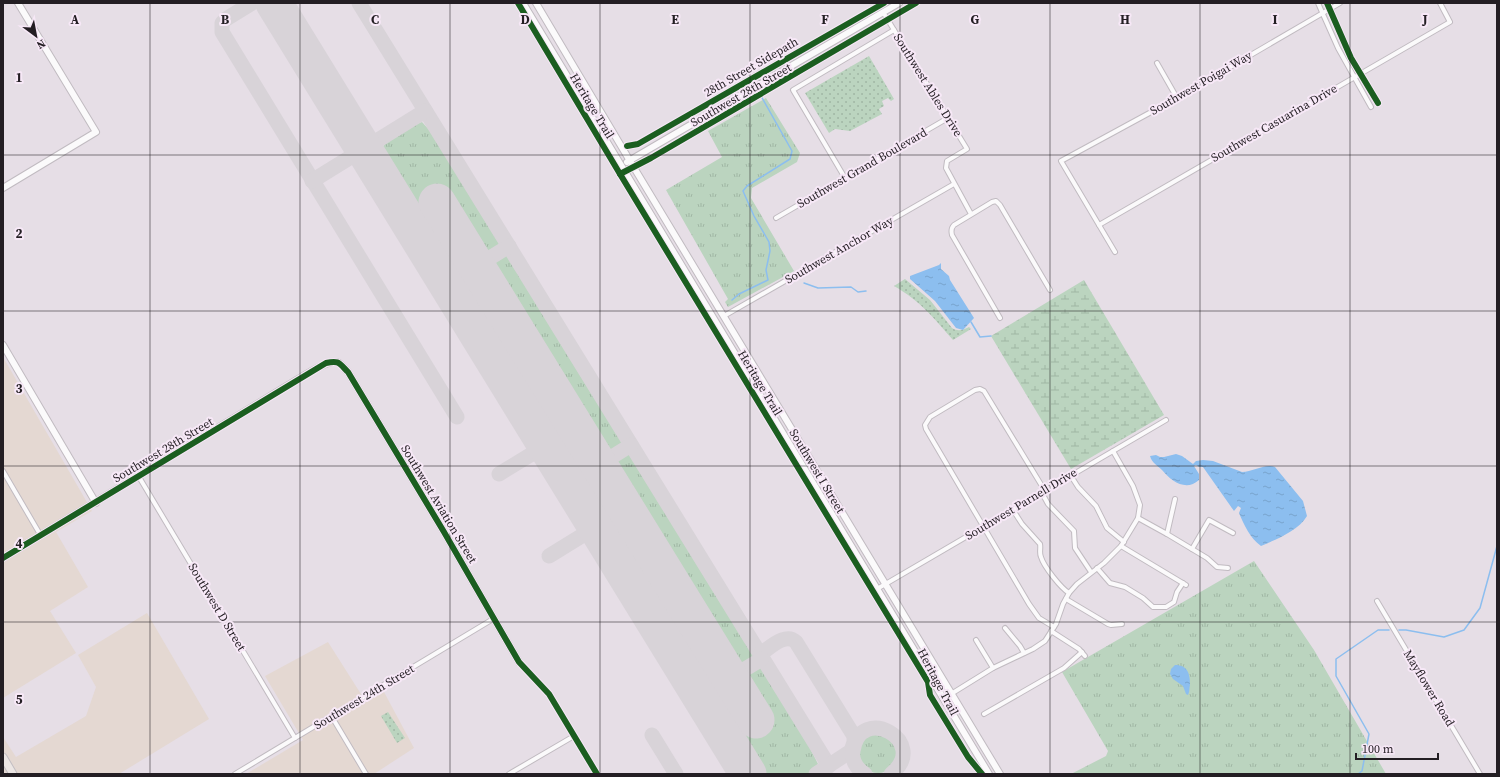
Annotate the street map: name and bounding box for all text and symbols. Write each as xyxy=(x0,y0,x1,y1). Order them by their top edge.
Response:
text: A xyxy=(71,11,80,28)
text: B xyxy=(221,11,230,28)
text: C xyxy=(371,11,379,28)
text: D xyxy=(520,11,530,28)
text: E xyxy=(671,11,679,28)
text: F xyxy=(821,11,829,28)
text: G xyxy=(971,11,980,28)
text: H xyxy=(1120,11,1130,28)
text: I xyxy=(1272,11,1278,28)
text: J xyxy=(1421,11,1428,28)
north arrow xyxy=(16,16,56,56)
street label: Southwest Ables Drive xyxy=(890,30,966,140)
street label: 28th Street Sidepath xyxy=(701,33,801,101)
text: N xyxy=(34,36,48,53)
street label: Southwest Poigai Way xyxy=(1147,47,1256,119)
street label: Southwest 28th Street xyxy=(688,59,795,130)
text: 1 xyxy=(15,69,23,86)
street label: Heritage Trail xyxy=(566,70,618,142)
street label: Southwest Casuarina Drive xyxy=(1208,80,1340,166)
street label: Southwest Grand Boulevard xyxy=(794,124,930,212)
street label: Southwest Anchor Way xyxy=(782,212,897,288)
text: 2 xyxy=(15,225,23,242)
street label: Heritage Trail xyxy=(734,347,786,419)
text: 3 xyxy=(15,380,23,397)
street label: Southwest 28th Street xyxy=(110,414,216,486)
street label: Southwest I Street xyxy=(786,426,849,516)
street label: Southwest Aviation Street xyxy=(397,442,481,566)
street label: Southwest Parnell Drive xyxy=(962,464,1080,544)
text: 4 xyxy=(15,535,23,552)
street label: Southwest D Street xyxy=(184,560,250,654)
street label: Heritage Trail xyxy=(914,646,963,719)
street label: Mayflower Road xyxy=(1400,647,1458,729)
street label: Southwest 24th Street xyxy=(311,661,417,733)
text: 5 xyxy=(15,691,23,708)
scale bar xyxy=(1356,735,1438,761)
text: 100 m xyxy=(1362,741,1394,757)

